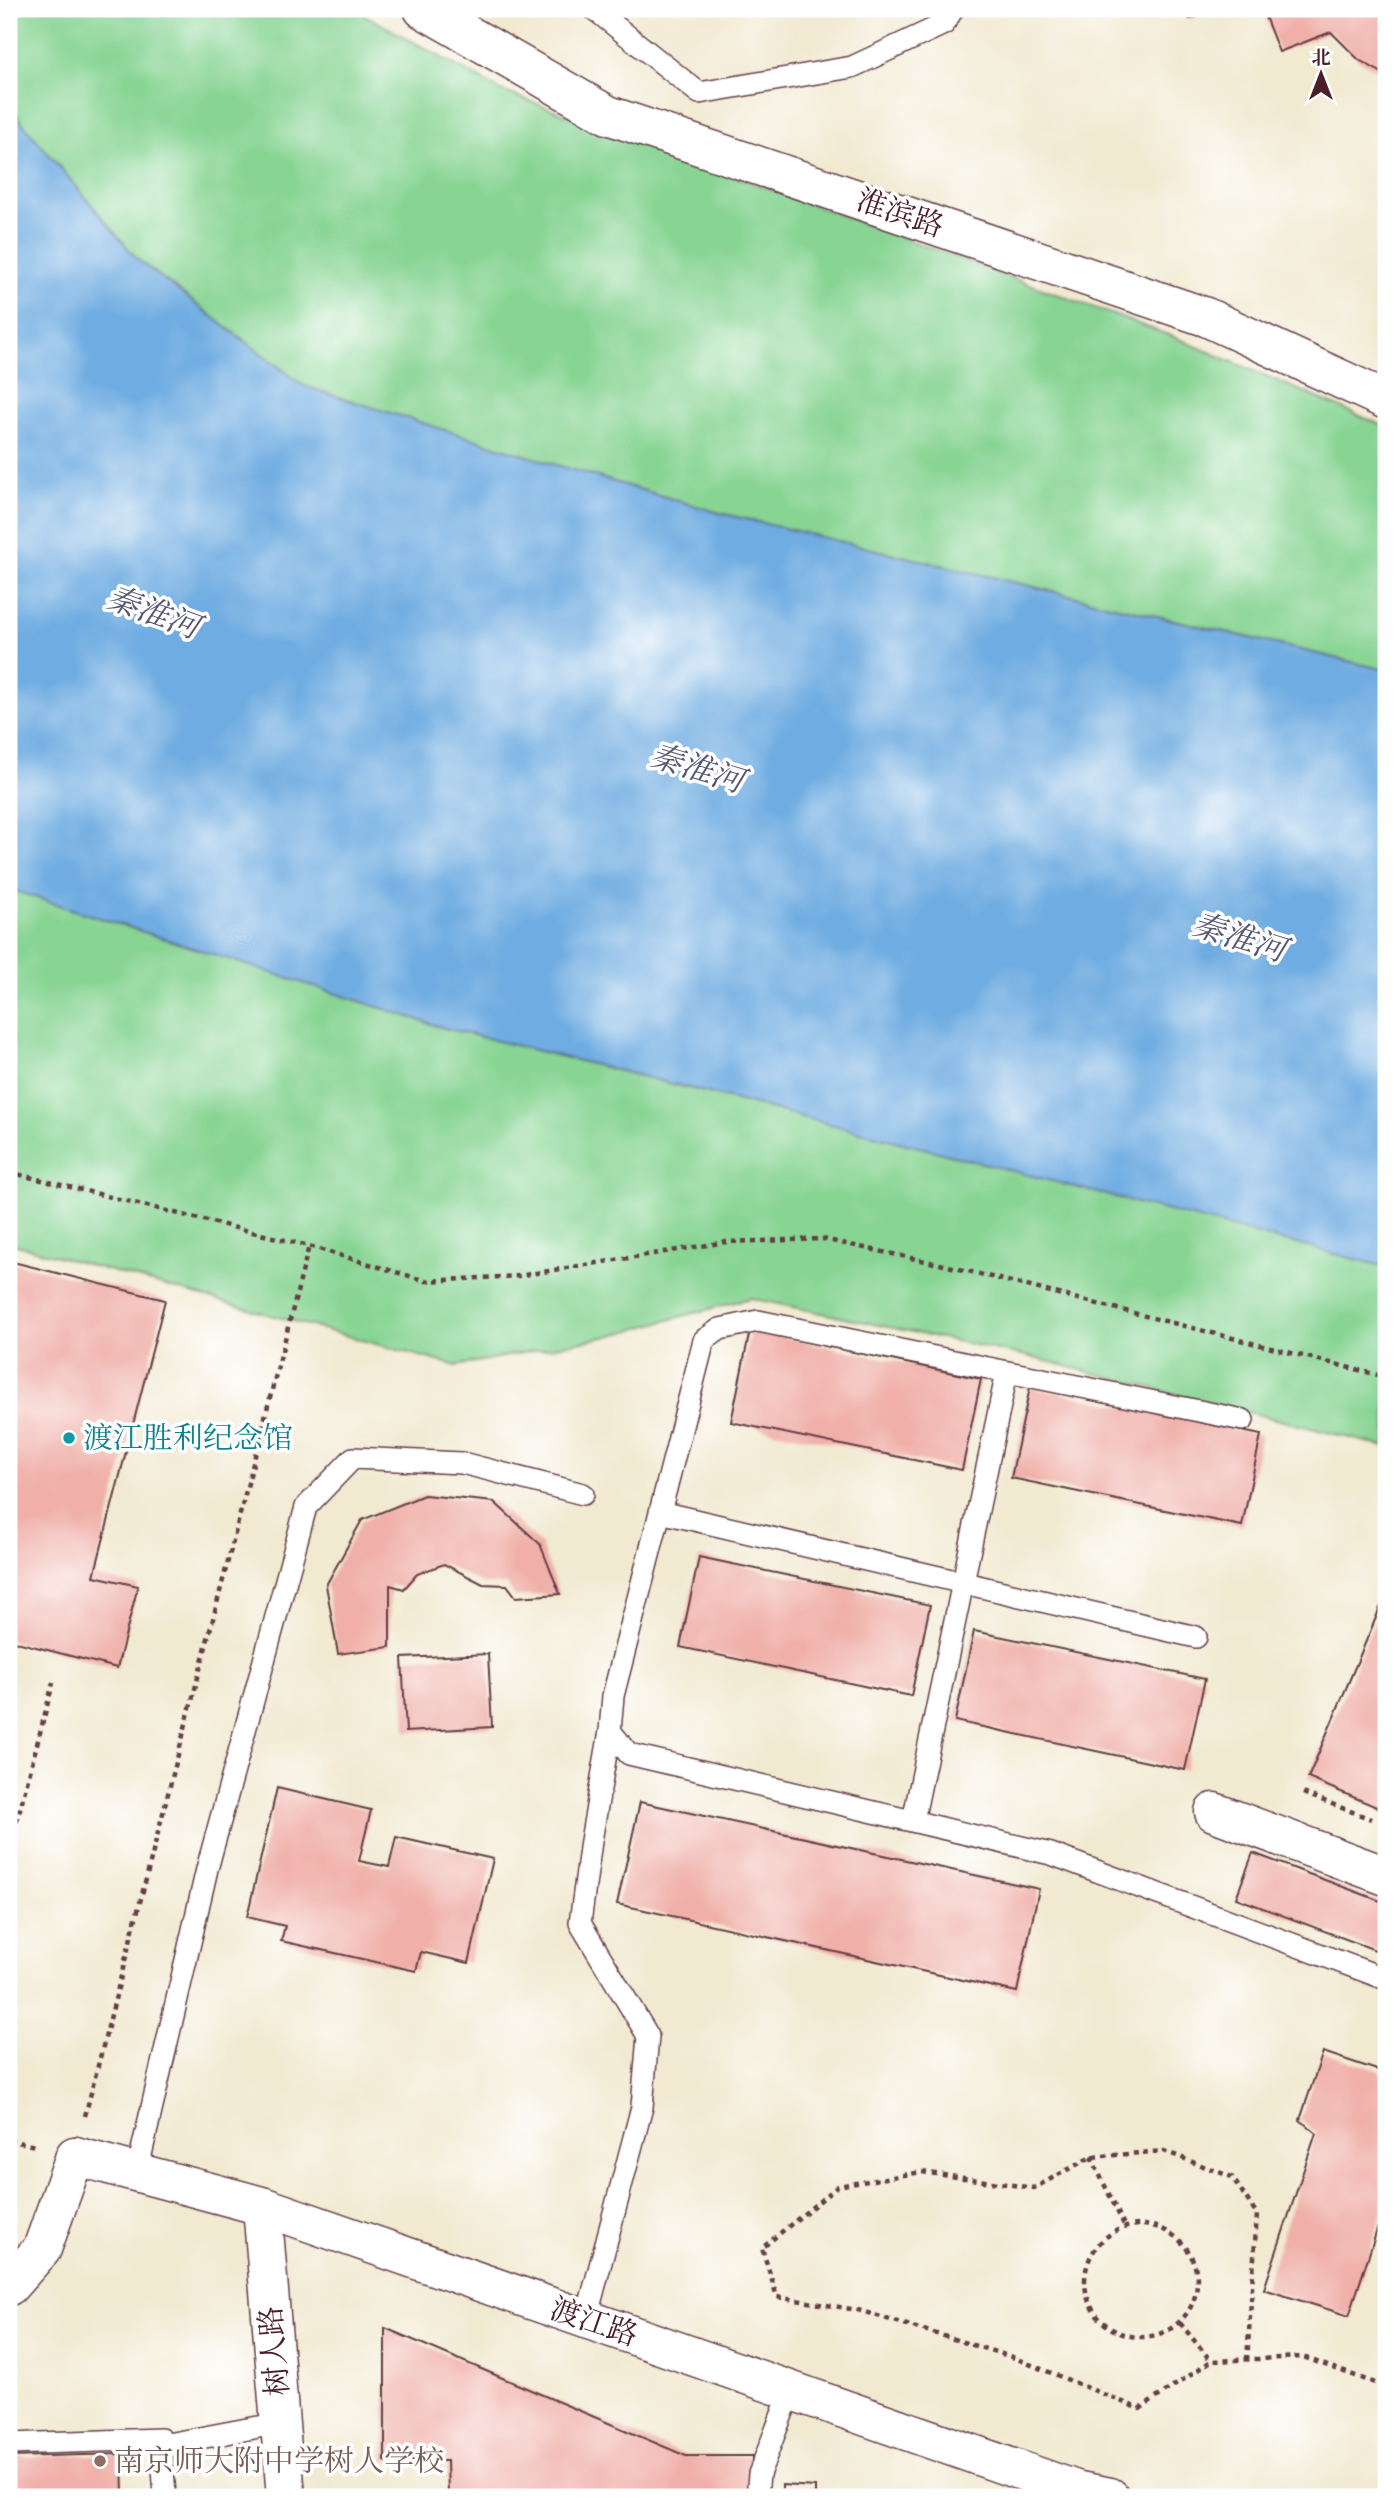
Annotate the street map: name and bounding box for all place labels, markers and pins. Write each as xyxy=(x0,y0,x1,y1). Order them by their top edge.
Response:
place label: 渡江胜利纪念馆 xyxy=(83,1420,293,1457)
marker: 渡江胜利纪念馆 xyxy=(61,1430,77,1446)
place label: 南京师大附中学树人学校 xyxy=(114,2443,444,2480)
marker: 南京师大附中学树人学校 xyxy=(92,2453,108,2469)

